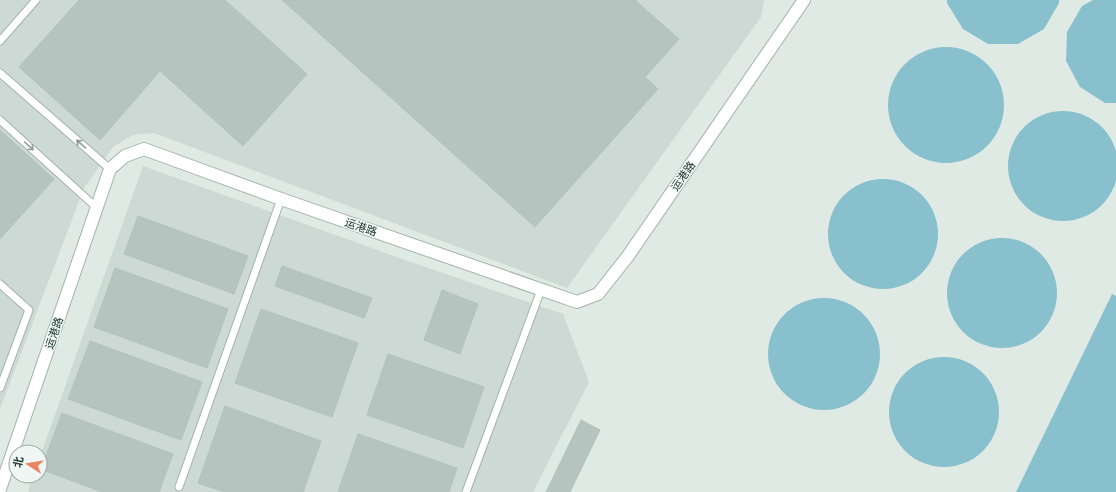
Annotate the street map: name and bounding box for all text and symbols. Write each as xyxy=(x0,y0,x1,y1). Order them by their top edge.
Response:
one-way arrow xyxy=(76,139,86,148)
one-way arrow xyxy=(24,142,34,151)
street label: 运港路 xyxy=(668,158,698,194)
street label: 运港路 xyxy=(343,215,379,239)
street label: 运港路 xyxy=(42,315,66,351)
north arrow xyxy=(8,444,48,484)
text: 北 xyxy=(10,455,26,469)

